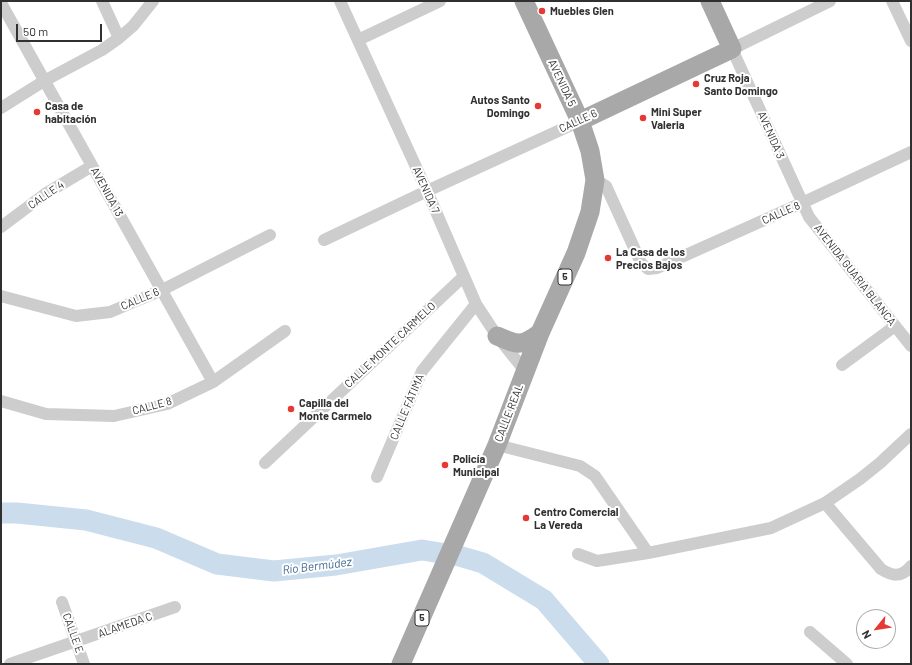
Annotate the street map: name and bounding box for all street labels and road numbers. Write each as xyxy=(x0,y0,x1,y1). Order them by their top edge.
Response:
street label: AVENIDA 5 xyxy=(545,57,579,109)
street label: CALLE 6 xyxy=(557,106,599,136)
street label: AVENIDA 3 xyxy=(755,109,787,161)
street label: AVENIDA 7 xyxy=(410,164,442,216)
street label: AVENIDA 13 xyxy=(88,165,126,219)
street label: CALLE 4 xyxy=(25,178,67,212)
street label: CALLE 8 xyxy=(760,199,802,227)
street label: AVENIDA GUARIA BLANCA xyxy=(811,222,899,328)
road number: 5 xyxy=(558,269,572,285)
street label: CALLE 6 xyxy=(119,285,161,313)
street label: CALLE MONTE CARMELO xyxy=(342,299,438,391)
street label: CALLE FÁTIMA xyxy=(387,372,427,442)
street label: CALLE REAL xyxy=(492,382,526,444)
street label: CALLE 8 xyxy=(131,394,173,418)
street label: ALAMEDA C xyxy=(96,610,154,640)
road number: 5 xyxy=(415,610,429,626)
street label: CALLE E xyxy=(60,611,86,655)

